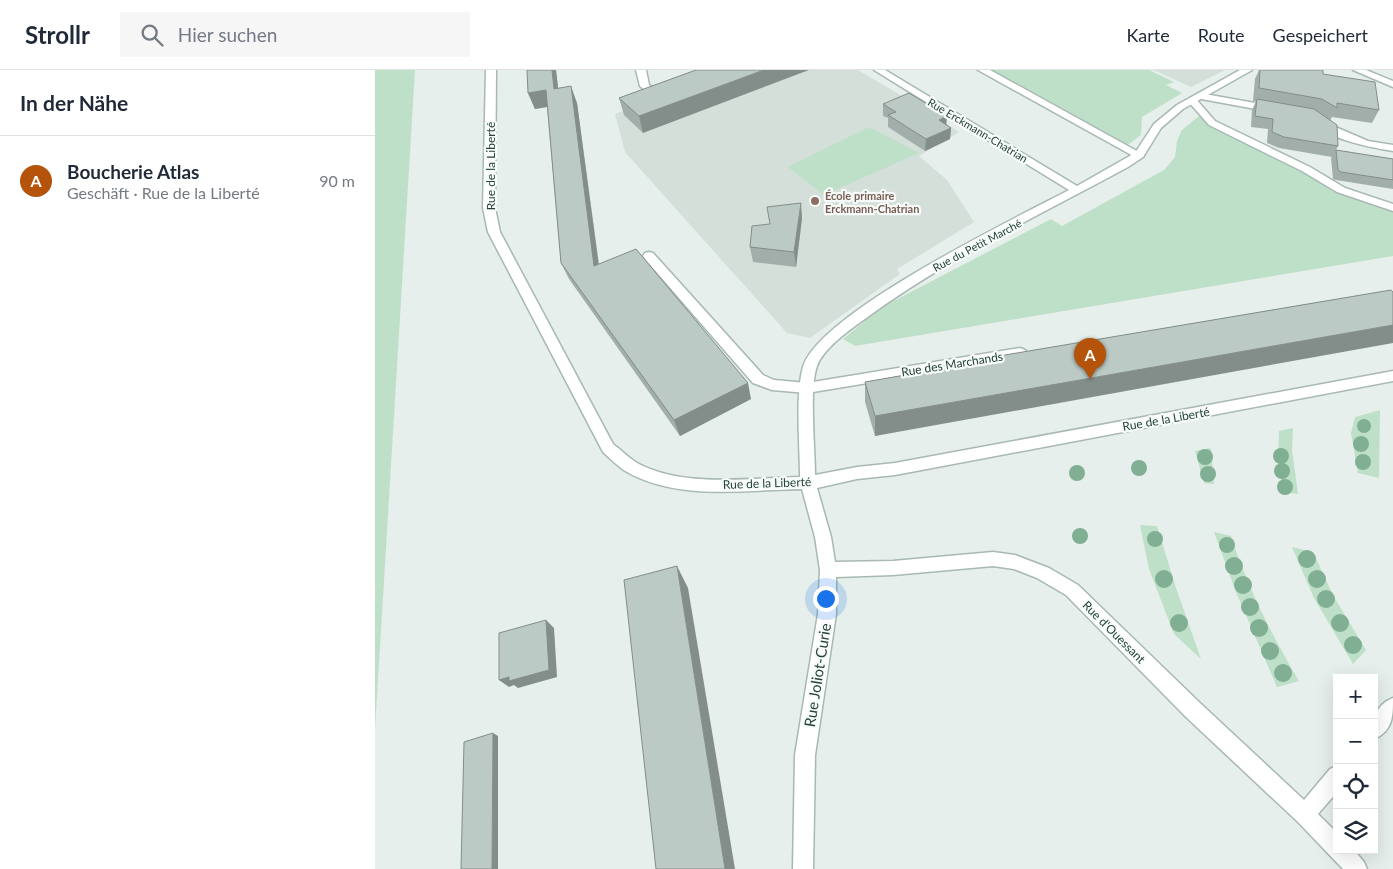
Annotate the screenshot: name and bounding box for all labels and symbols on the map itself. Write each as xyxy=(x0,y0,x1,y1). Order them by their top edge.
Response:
street label: Rue Erckmann-Chatrian xyxy=(926,95,1030,165)
street label: Rue de la Liberté xyxy=(483,122,498,210)
place label: École primaire Erckmann-Chatrian xyxy=(825,189,919,215)
marker: École primaire Erckmann-Chatrian xyxy=(809,195,821,207)
street label: Rue du Petit Marché xyxy=(930,216,1024,274)
pin: A xyxy=(1074,338,1106,379)
street label: Rue des Marchands xyxy=(900,349,1004,379)
street label: Rue de la Liberté xyxy=(1121,404,1211,434)
street label: Rue de la Liberté xyxy=(723,474,811,492)
your location xyxy=(813,586,839,612)
street label: Rue d'Ouessant xyxy=(1080,598,1149,667)
street label: Rue Joliot-Curie xyxy=(800,622,834,728)

